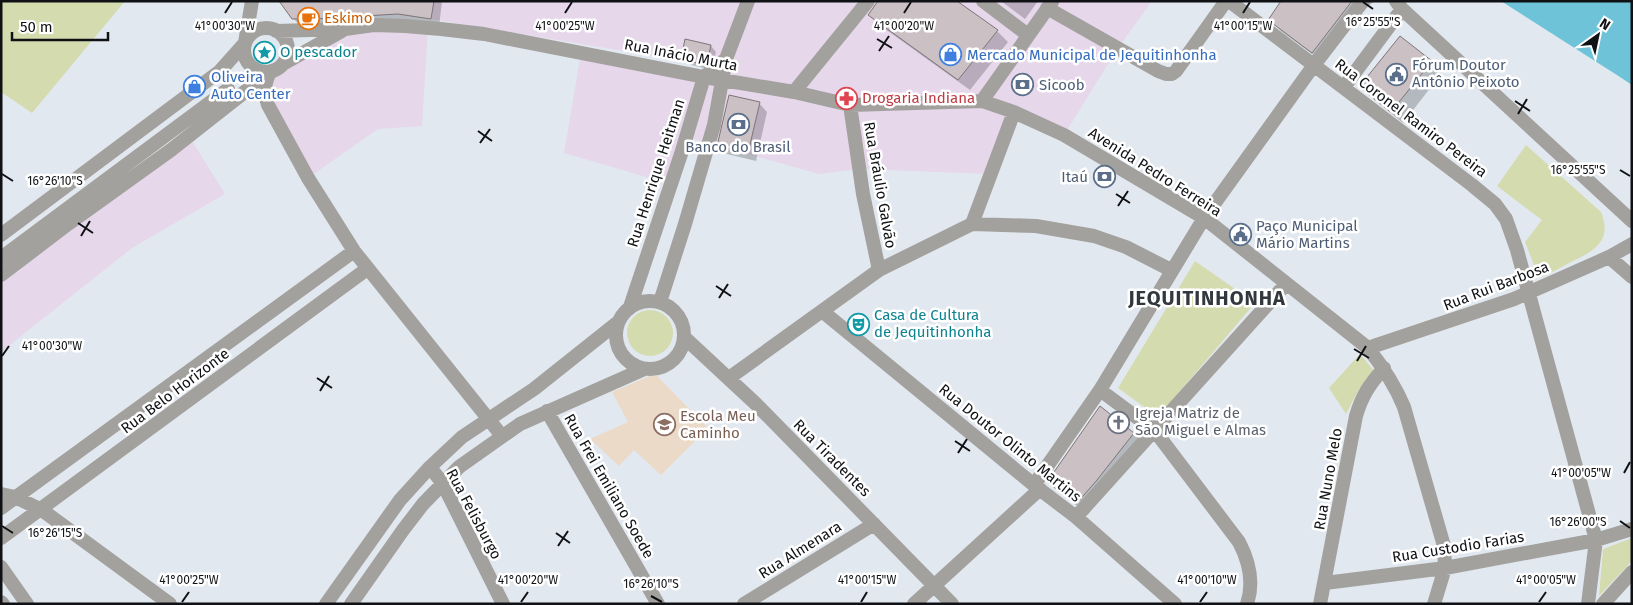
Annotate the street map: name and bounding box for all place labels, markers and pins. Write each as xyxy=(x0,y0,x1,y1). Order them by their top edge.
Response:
cafe icon: Eskimo xyxy=(296,6,320,30)
place label: Eskimo xyxy=(324,9,372,27)
place icon: O pescador xyxy=(252,40,276,64)
place label: O pescador xyxy=(280,43,357,61)
shop icon: Mercado Municipal de Jequitinhonha xyxy=(939,43,963,67)
place label: Mercado Municipal de Jequitinhonha xyxy=(967,46,1217,64)
place label: Fórum Doutor Antônio Peixoto xyxy=(1412,56,1520,91)
public building icon: Fórum Doutor Antônio Peixoto xyxy=(1384,62,1408,86)
place label: Oliveira Auto Center xyxy=(211,68,291,103)
bank icon: Sicoob xyxy=(1011,73,1035,97)
shop icon: Oliveira Auto Center xyxy=(183,74,207,98)
place label: Sicoob xyxy=(1039,76,1085,94)
pharmacy icon: Drogaria Indiana xyxy=(834,86,858,110)
place label: Drogaria Indiana xyxy=(862,89,975,107)
bank icon: Banco do Brasil xyxy=(726,112,750,136)
place label: Banco do Brasil xyxy=(685,138,791,156)
bank icon: Itaú xyxy=(1092,165,1116,189)
place label: Itaú xyxy=(1061,168,1088,186)
place label: Paço Municipal Mário Martins xyxy=(1256,217,1358,252)
public building icon: Paço Municipal Mário Martins xyxy=(1228,223,1252,247)
place label: Casa de Cultura de Jequitinhonha xyxy=(874,306,992,341)
theatre icon: Casa de Cultura de Jequitinhonha xyxy=(846,312,870,336)
place label: Igreja Matriz de São Miguel e Almas xyxy=(1135,404,1266,439)
place label: Escola Meu Caminho xyxy=(680,407,756,442)
church icon: Igreja Matriz de São Miguel e Almas xyxy=(1107,410,1131,434)
school or university icon: Escola Meu Caminho xyxy=(652,413,676,437)

